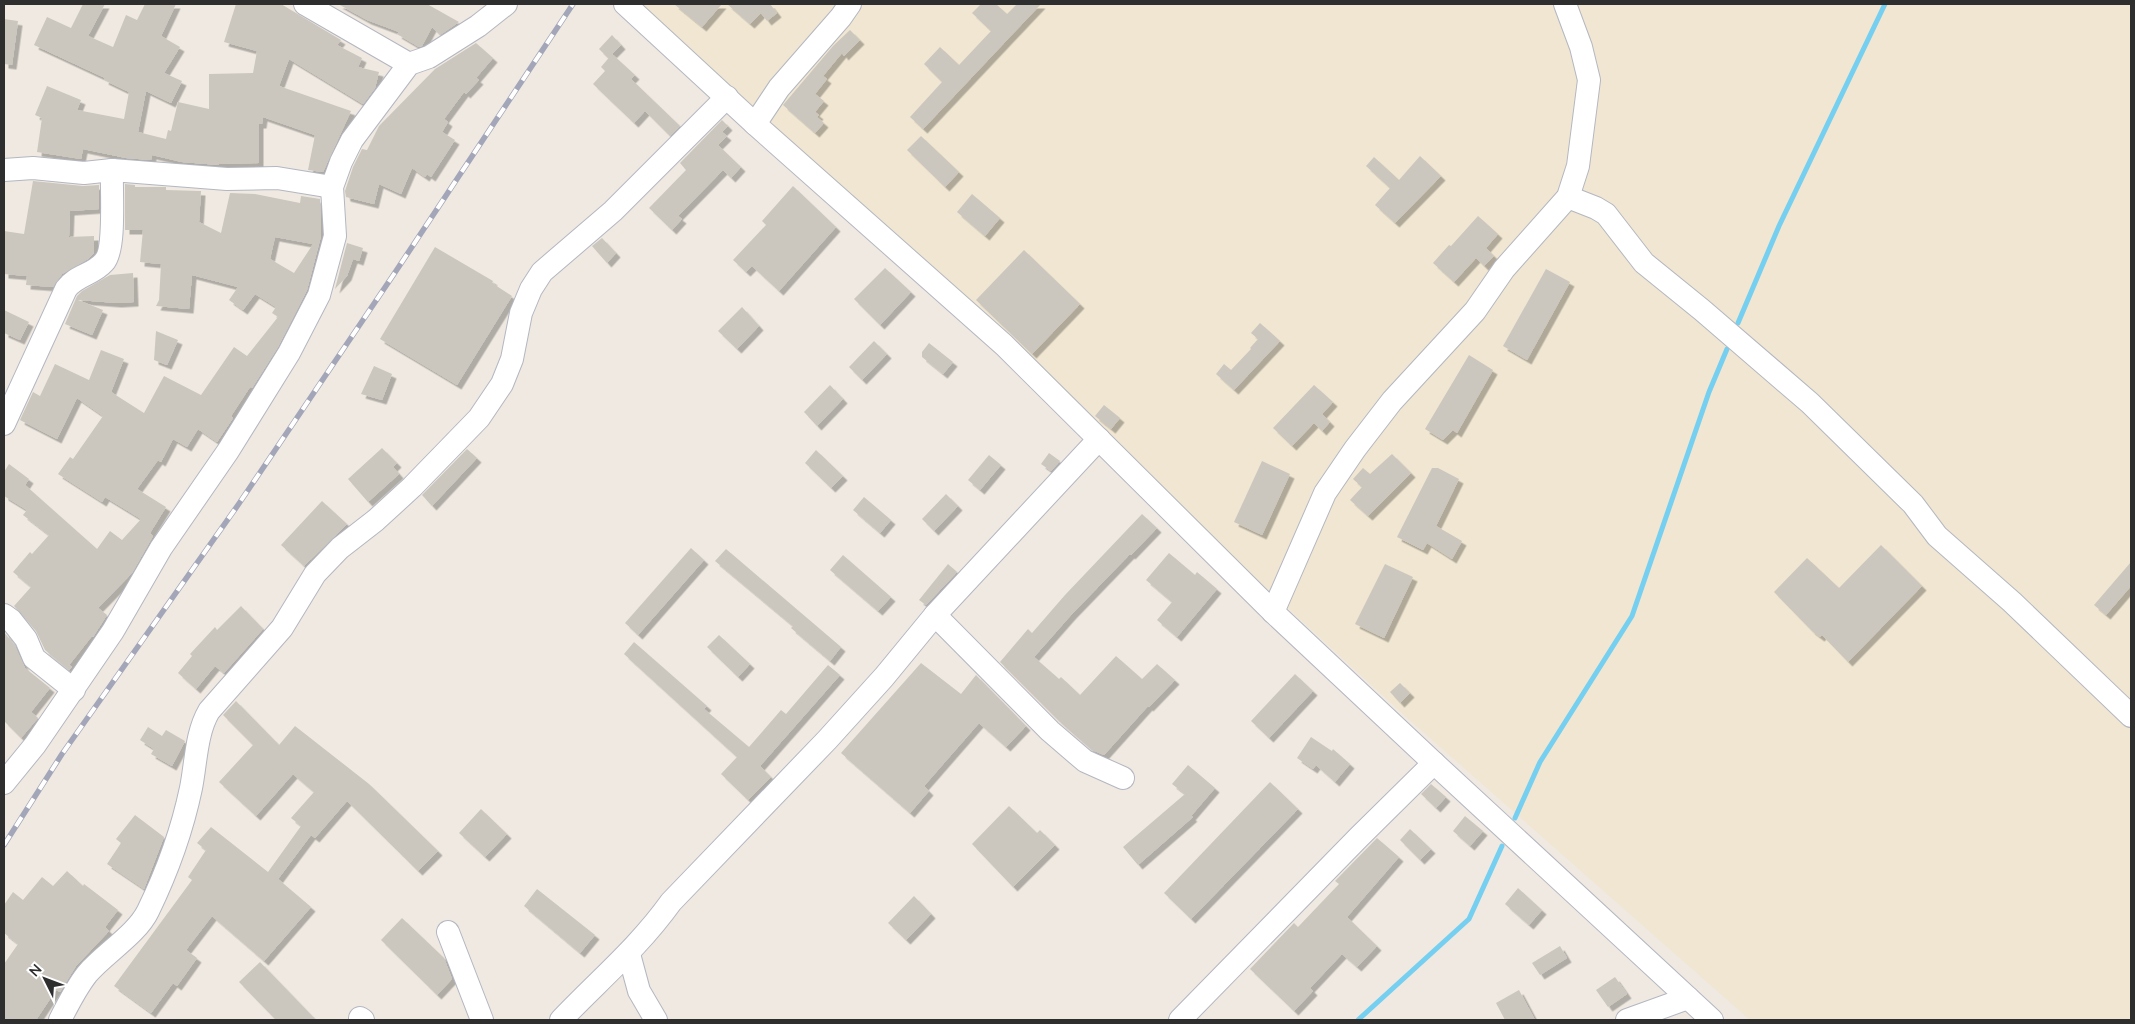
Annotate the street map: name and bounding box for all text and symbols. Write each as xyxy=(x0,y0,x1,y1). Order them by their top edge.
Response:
north arrow xyxy=(20,954,70,1004)
text: N xyxy=(25,960,46,980)

